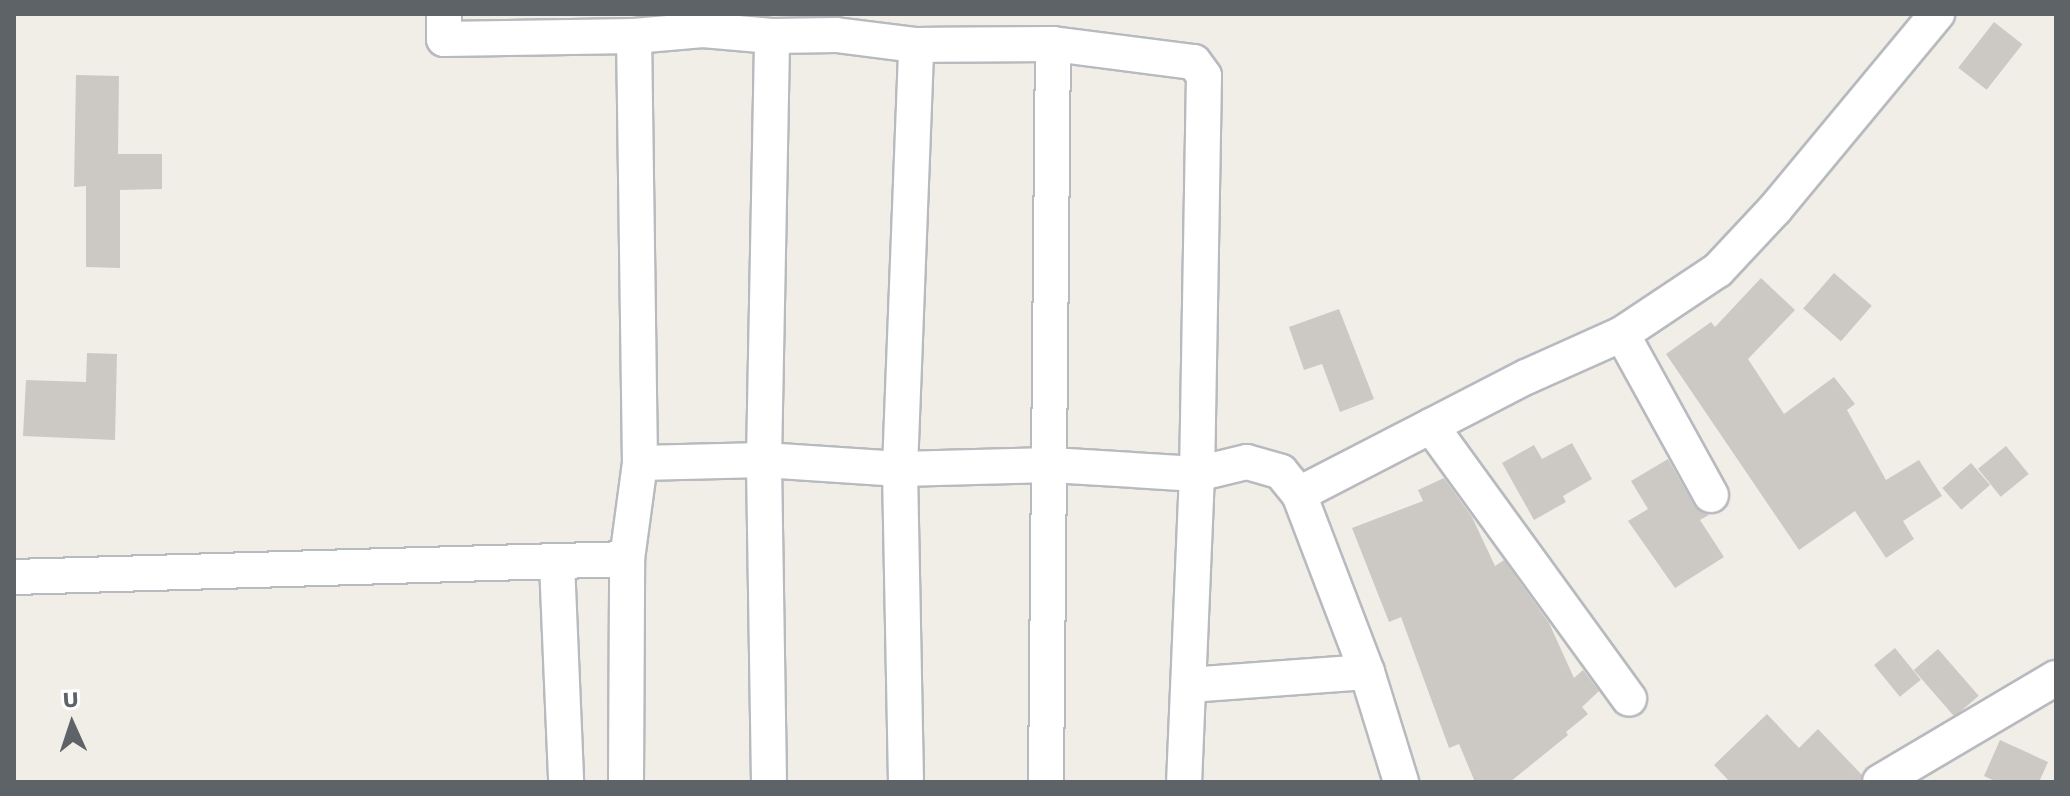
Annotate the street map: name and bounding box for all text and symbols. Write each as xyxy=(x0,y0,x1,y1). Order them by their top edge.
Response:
north arrow xyxy=(32,684,112,764)
text: U xyxy=(62,687,79,712)

